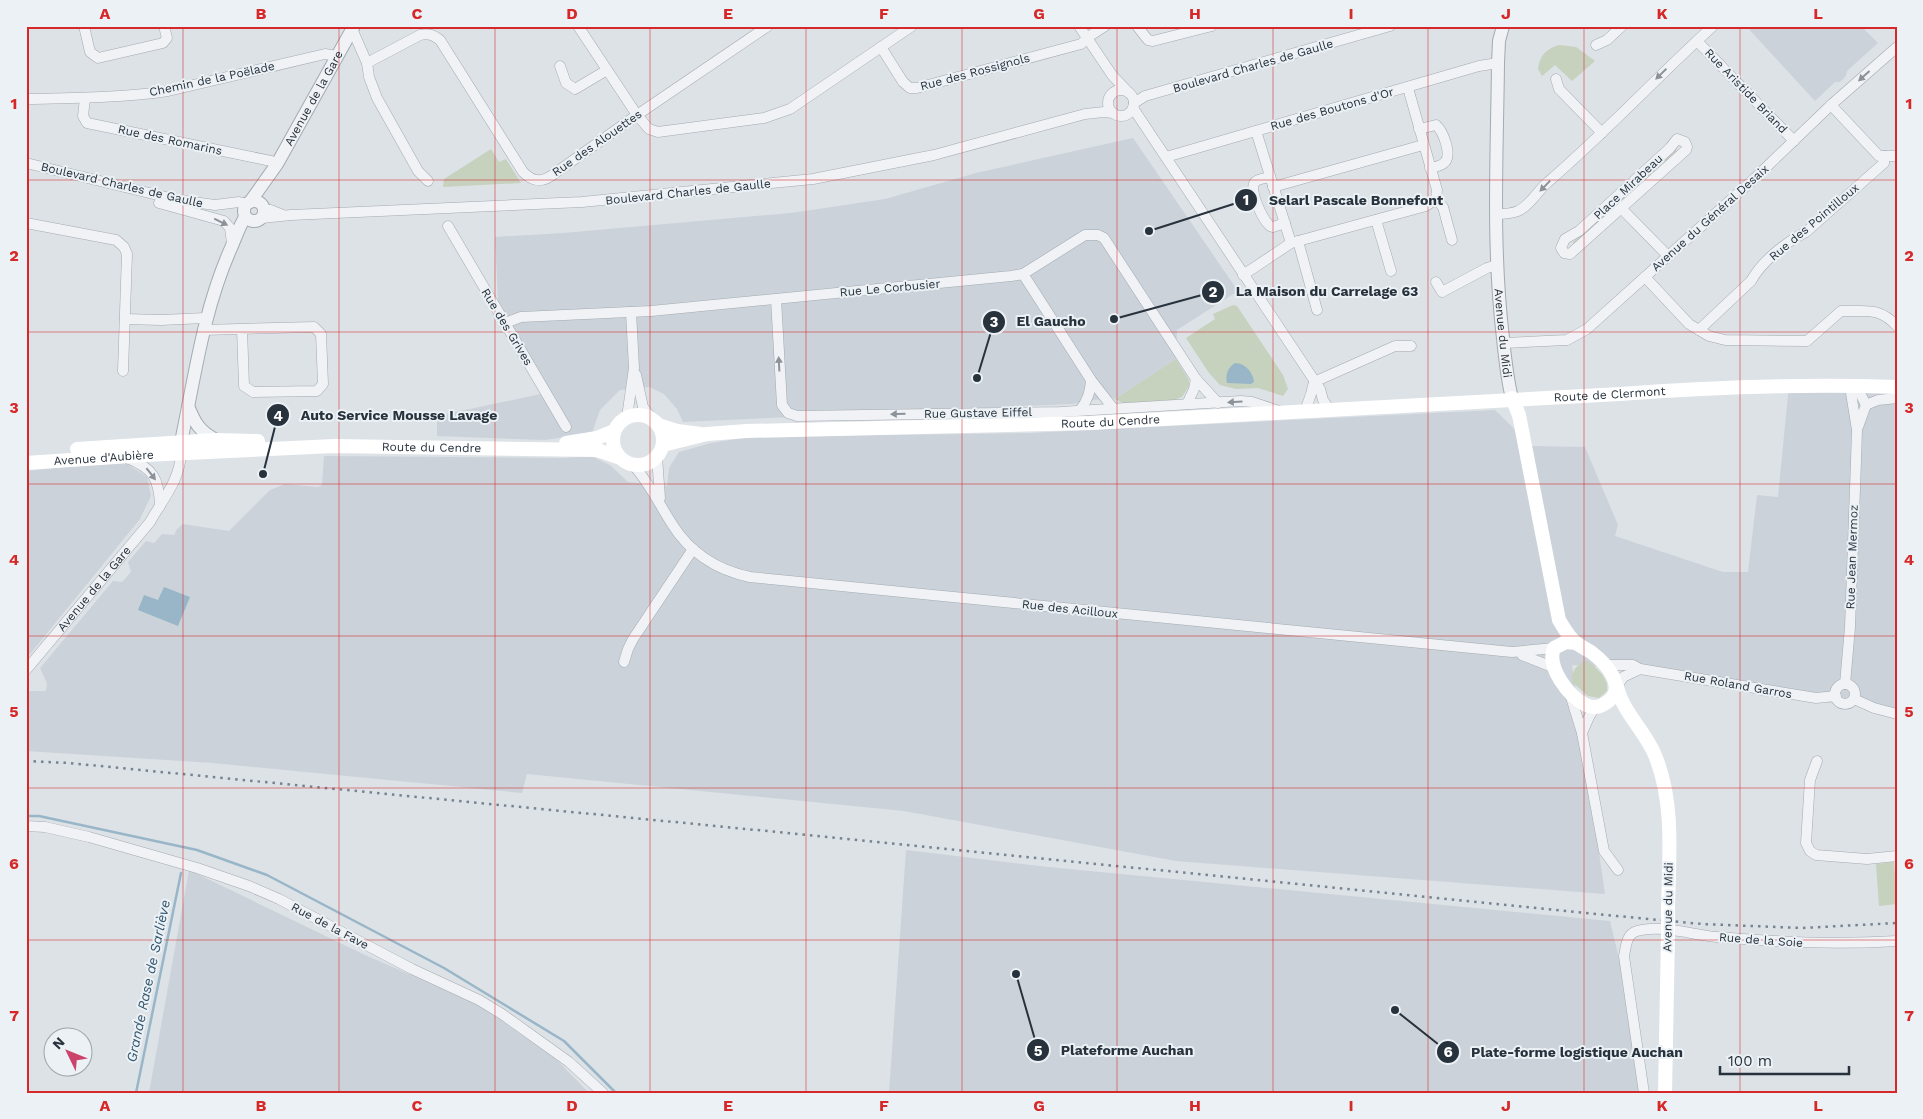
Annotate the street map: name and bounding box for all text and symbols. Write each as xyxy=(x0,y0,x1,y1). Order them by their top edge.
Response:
text: A xyxy=(100,4,111,23)
text: B xyxy=(256,4,267,23)
text: C xyxy=(412,4,423,23)
text: D xyxy=(566,4,578,23)
text: E xyxy=(723,4,733,23)
text: F xyxy=(879,4,889,23)
text: G xyxy=(1033,4,1045,23)
text: H xyxy=(1189,4,1201,23)
text: I xyxy=(1348,4,1354,23)
text: J xyxy=(1501,4,1511,23)
text: K xyxy=(1656,4,1668,23)
text: L xyxy=(1813,4,1823,23)
street label: Boulevard Charles de Gaulle xyxy=(1171,36,1335,96)
street label: Rue Aristide Briand xyxy=(1702,46,1790,136)
street label: Avenue de la Gare xyxy=(282,48,346,148)
street label: Rue des Rossignols xyxy=(919,51,1031,93)
street label: Chemin de la Poëlade xyxy=(148,59,276,99)
one-way arrow xyxy=(1656,68,1668,80)
one-way arrow xyxy=(1858,70,1870,82)
street label: Rue des Boutons d'Or xyxy=(1269,85,1395,133)
text: 1 xyxy=(11,94,17,113)
text: 1 xyxy=(1906,94,1912,113)
street label: Rue des Alouettes xyxy=(550,107,644,179)
street label: Rue des Romarins xyxy=(117,122,223,158)
street label: Place Mirabeau xyxy=(1591,151,1665,223)
street label: Boulevard Charles de Gaulle xyxy=(39,159,205,211)
street label: Avenue du Général Desaix xyxy=(1649,162,1771,274)
street label: Boulevard Charles de Gaulle xyxy=(605,176,771,208)
one-way arrow xyxy=(1539,180,1551,192)
street label: Rue des Pointilloux xyxy=(1766,180,1862,264)
callout: Selarl Pascale Bonnefont xyxy=(1234,185,1453,214)
text: 1 xyxy=(1243,191,1249,209)
text: Selarl Pascale Bonnefont xyxy=(1269,192,1443,208)
one-way arrow xyxy=(213,217,228,226)
text: 2 xyxy=(9,246,19,265)
text: 2 xyxy=(1904,246,1914,265)
street label: Rue Le Corbusier xyxy=(839,277,941,299)
callout: La Maison du Carrelage 63 xyxy=(1201,277,1429,306)
text: 2 xyxy=(1209,283,1218,301)
text: La Maison du Carrelage 63 xyxy=(1236,283,1418,299)
street label: Rue des Grives xyxy=(478,286,536,368)
street label: Avenue du Midi xyxy=(1492,288,1515,379)
callout: El Gaucho xyxy=(982,307,1096,336)
text: 3 xyxy=(990,313,999,331)
text: El Gaucho xyxy=(1016,313,1086,329)
one-way arrow xyxy=(775,355,783,371)
street label: Route de Clermont xyxy=(1553,384,1666,405)
text: 3 xyxy=(9,398,19,417)
one-way arrow xyxy=(1227,398,1243,406)
text: 3 xyxy=(1904,398,1914,417)
callout: Auto Service Mousse Lavage xyxy=(266,401,508,430)
street label: Rue Gustave Eiffel xyxy=(924,405,1033,421)
text: 4 xyxy=(273,407,283,425)
text: Auto Service Mousse Lavage xyxy=(301,407,497,423)
one-way arrow xyxy=(890,411,906,419)
street label: Route du Cendre xyxy=(1061,412,1160,431)
street label: Route du Cendre xyxy=(382,440,481,455)
street label: Avenue d'Aubière xyxy=(53,448,154,468)
one-way arrow xyxy=(146,467,156,481)
street label: Rue Jean Mermoz xyxy=(1843,504,1861,610)
street label: Avenue de la Gare xyxy=(54,543,134,634)
text: 4 xyxy=(9,550,19,569)
text: 4 xyxy=(1904,550,1914,569)
street label: Rue des Acilloux xyxy=(1021,597,1119,621)
street label: Rue Roland Garros xyxy=(1683,669,1793,701)
text: 5 xyxy=(9,702,19,721)
text: 5 xyxy=(1904,702,1914,721)
text: 6 xyxy=(9,854,19,873)
text: 6 xyxy=(1904,854,1914,873)
street label: Avenue du Midi xyxy=(1660,862,1676,952)
water label: Grande Rase de Sarliève xyxy=(123,898,173,1064)
street label: Rue de la Fave xyxy=(289,900,371,952)
street label: Rue de la Soie xyxy=(1719,930,1804,950)
text: 7 xyxy=(9,1006,19,1025)
text: 7 xyxy=(1904,1006,1914,1025)
north arrow xyxy=(42,1026,92,1076)
text: N xyxy=(49,1034,68,1052)
callout: Plateforme Auchan xyxy=(1026,1036,1204,1065)
callout: Plate-forme logistique Auchan xyxy=(1435,1038,1693,1067)
text: 5 xyxy=(1034,1042,1043,1060)
text: Plateforme Auchan xyxy=(1061,1042,1193,1058)
text: 6 xyxy=(1443,1043,1453,1061)
text: Plate-forme logistique Auchan xyxy=(1471,1044,1683,1060)
scale bar xyxy=(1720,1044,1849,1076)
text: 100 m xyxy=(1728,1052,1772,1070)
text: A xyxy=(100,1096,111,1115)
text: B xyxy=(256,1096,267,1115)
text: C xyxy=(412,1096,423,1115)
text: D xyxy=(566,1096,578,1115)
text: E xyxy=(723,1096,733,1115)
text: F xyxy=(879,1096,889,1115)
text: G xyxy=(1033,1096,1045,1115)
text: H xyxy=(1189,1096,1201,1115)
text: I xyxy=(1348,1096,1354,1115)
text: J xyxy=(1501,1096,1511,1115)
text: K xyxy=(1656,1096,1668,1115)
text: L xyxy=(1813,1096,1823,1115)

